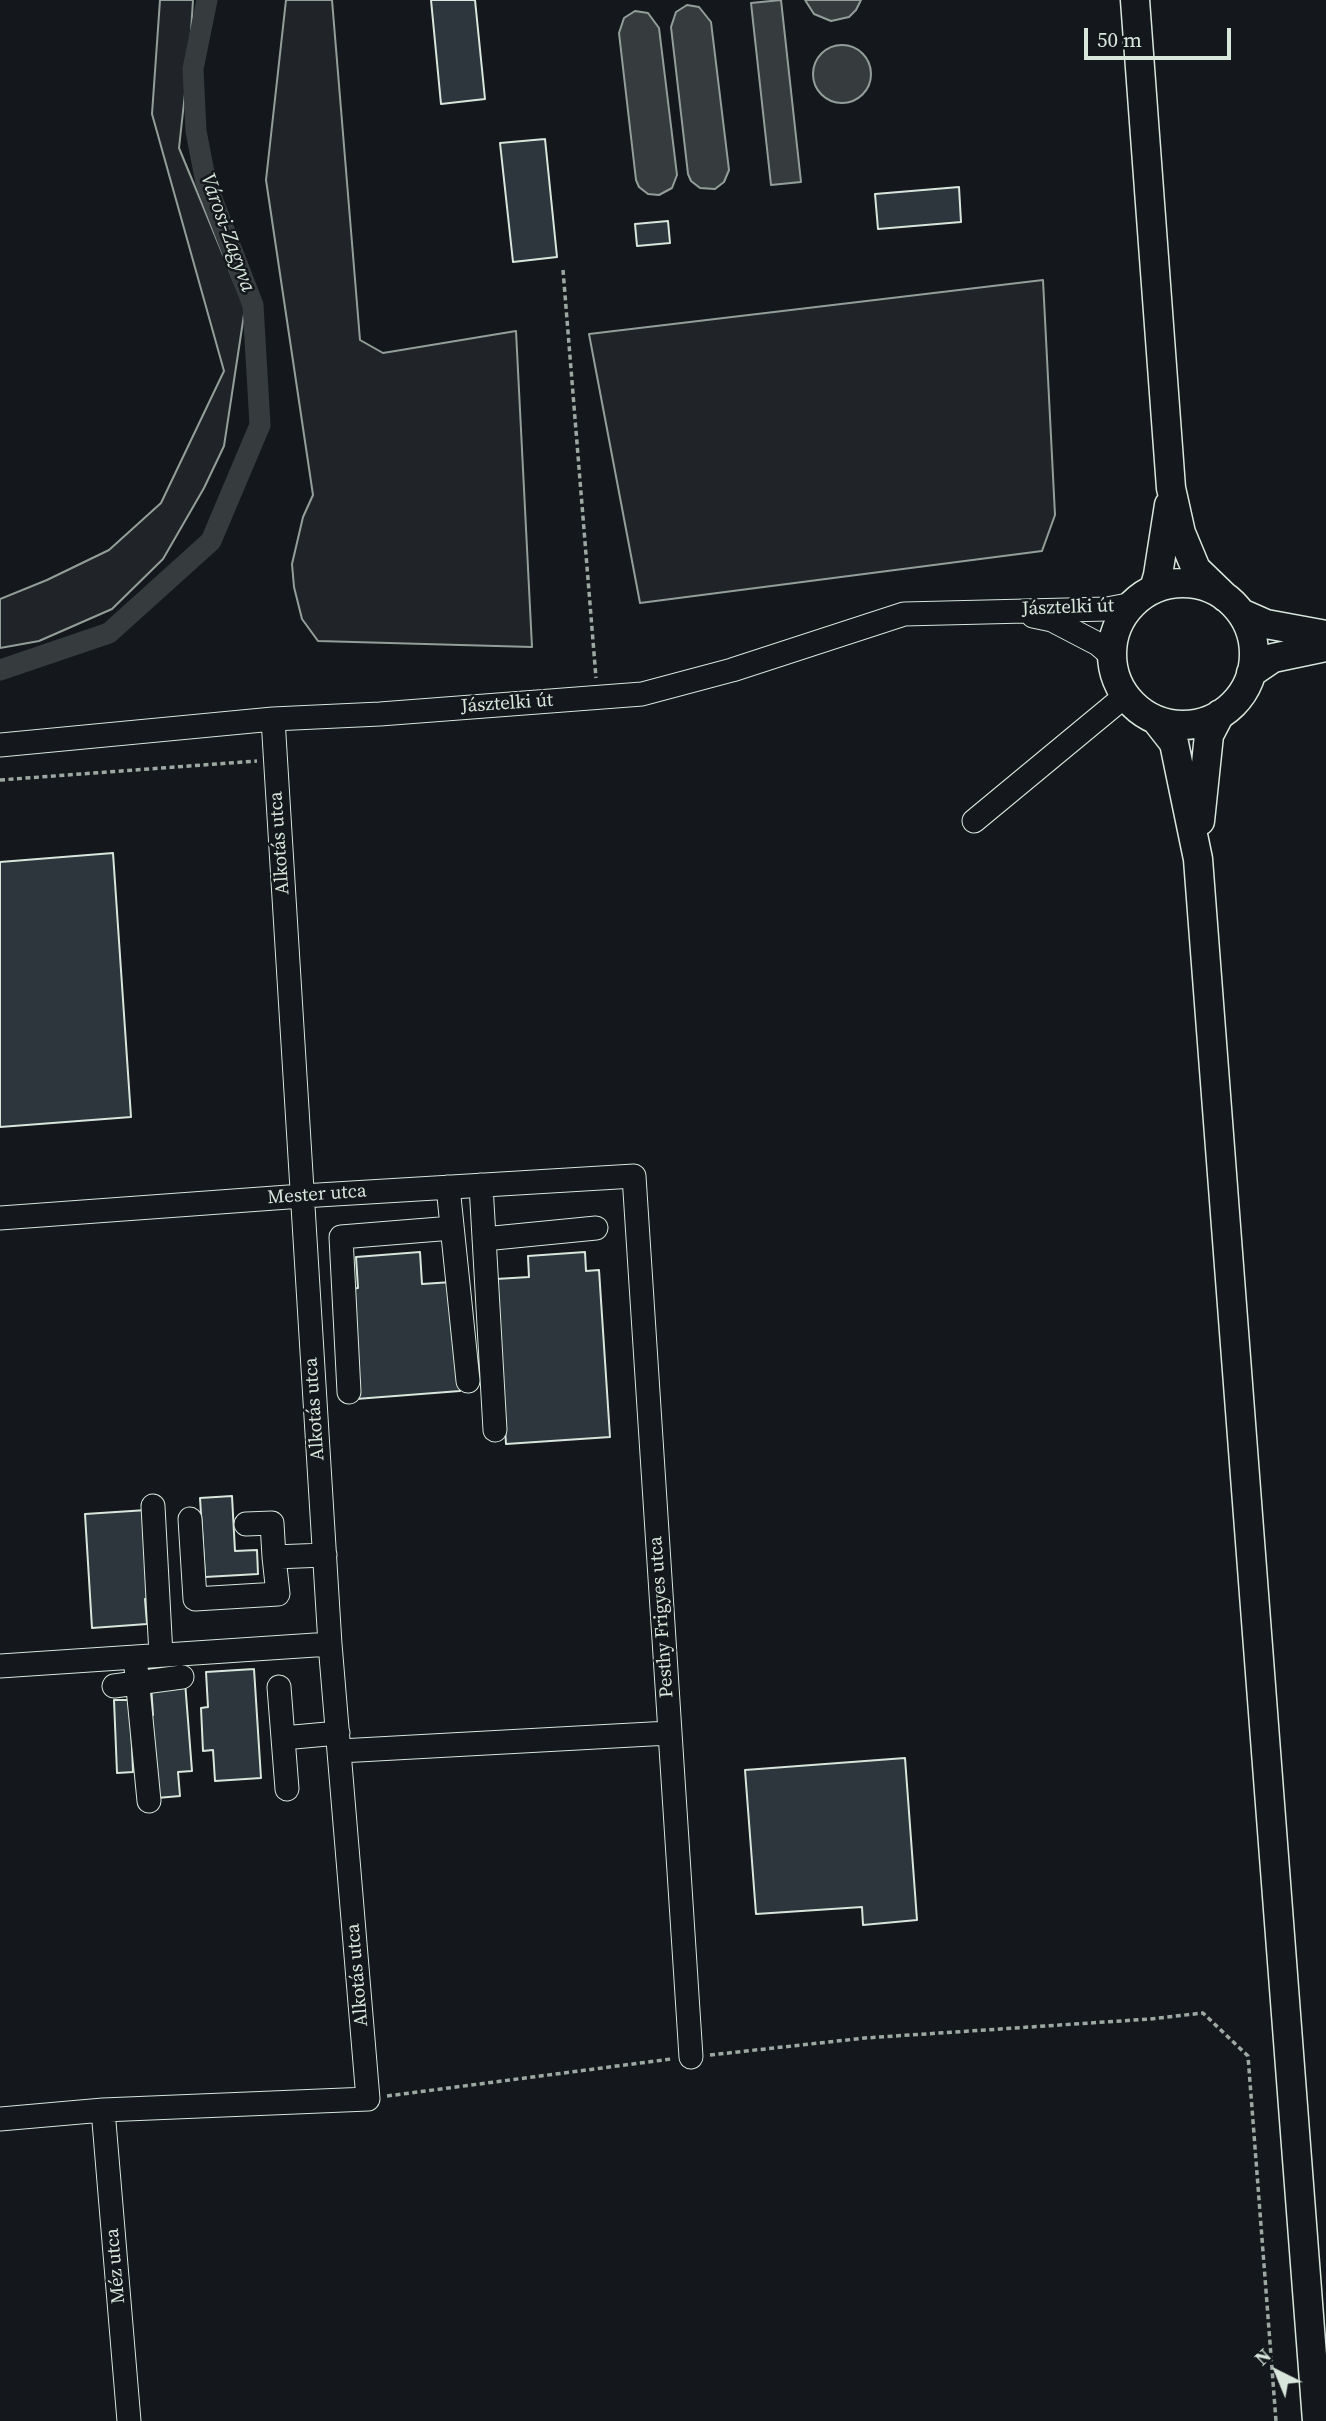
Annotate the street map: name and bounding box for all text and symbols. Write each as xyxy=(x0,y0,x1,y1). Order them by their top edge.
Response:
scale bar xyxy=(1088,14,1235,58)
text: 50 m xyxy=(1097,25,1142,54)
water label: Városi-Zagyva xyxy=(194,170,260,296)
street label: Jásztelki út xyxy=(1021,595,1115,621)
street label: Jásztelki út xyxy=(460,689,554,719)
street label: Alkotás utca xyxy=(265,791,295,895)
street label: Mester utca xyxy=(267,1180,367,1210)
street label: Alkotás utca xyxy=(300,1357,330,1461)
street label: Pesthy Frigyes utca xyxy=(645,1535,679,1699)
street label: Alkotás utca xyxy=(342,1923,374,2027)
street label: Méz utca xyxy=(101,2227,131,2305)
north arrow xyxy=(1242,2337,1312,2407)
text: N xyxy=(1249,2342,1277,2371)

